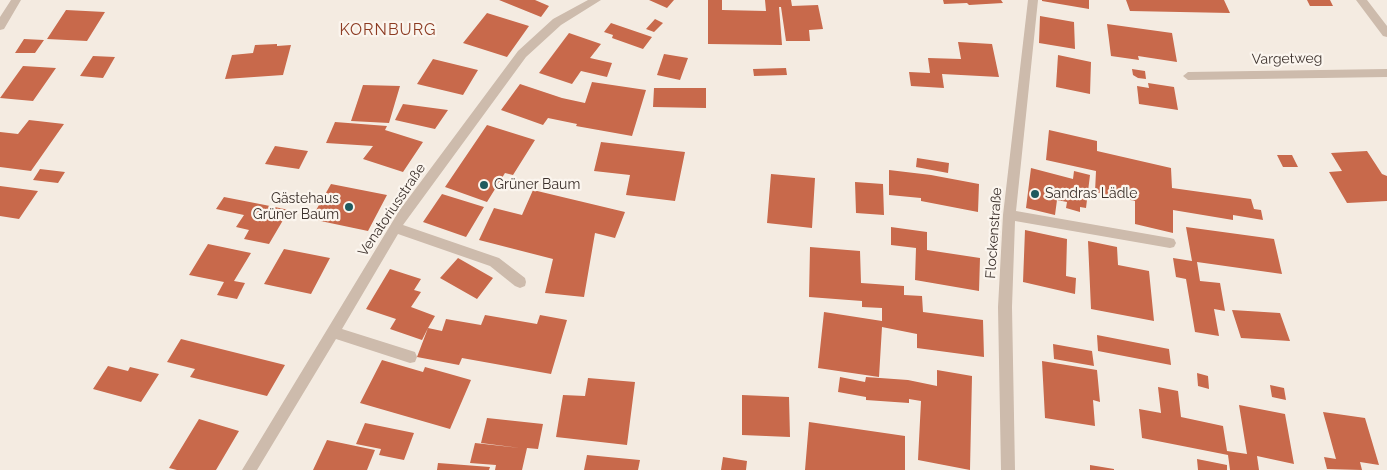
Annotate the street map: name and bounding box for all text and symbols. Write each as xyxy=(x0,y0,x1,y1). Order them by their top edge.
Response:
district label: KORNBURG xyxy=(338,20,438,40)
street label: Vargetweg xyxy=(1252,50,1322,68)
street label: Venatoriusstraße xyxy=(355,160,429,260)
place label: Grüner Baum xyxy=(494,177,580,193)
marker: Grüner Baum xyxy=(478,179,490,191)
place label: Sandras Lädle xyxy=(1045,186,1137,202)
street label: Flockenstraße xyxy=(982,187,1006,279)
marker: Sandras Lädle xyxy=(1029,188,1041,200)
place label: Gästehaus Grüner Baum xyxy=(253,191,339,223)
marker: Gästehaus Grüner Baum xyxy=(343,201,355,213)

